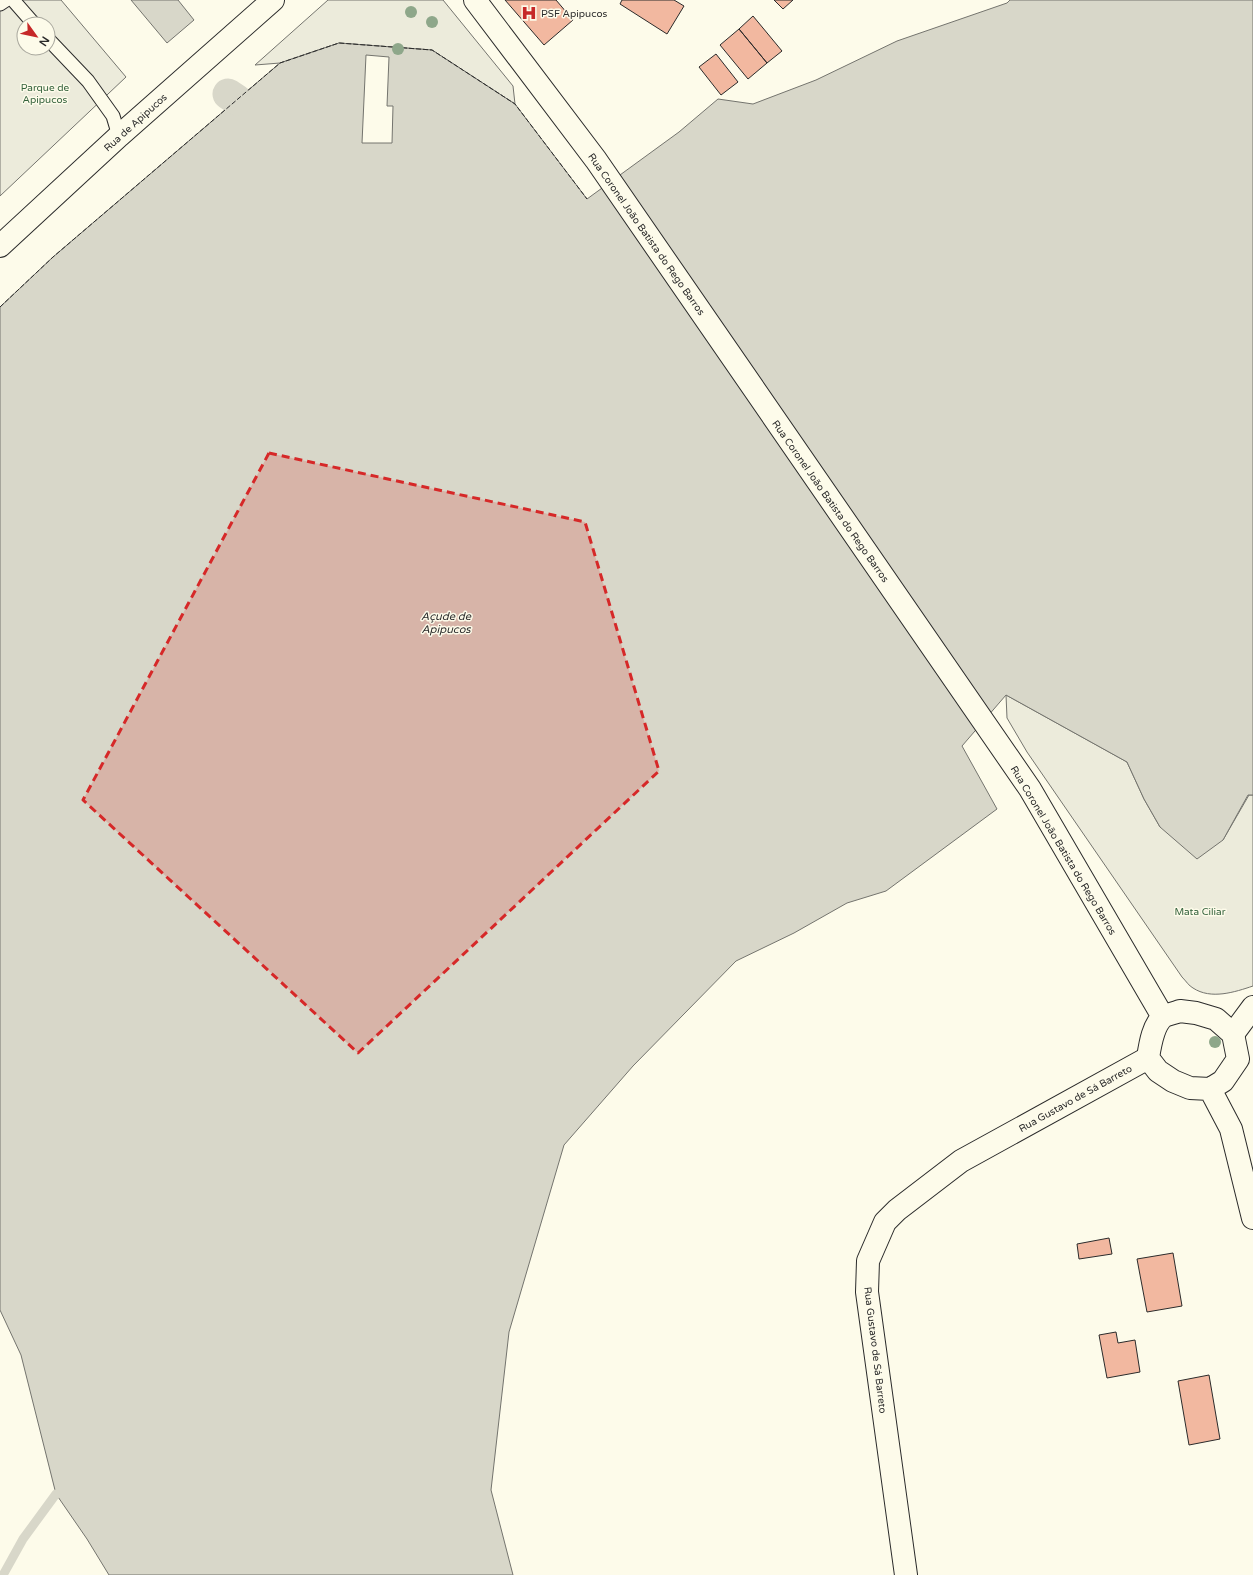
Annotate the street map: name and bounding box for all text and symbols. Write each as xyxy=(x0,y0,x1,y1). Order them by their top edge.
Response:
hospital icon: PSF Apipucos xyxy=(520,4,538,22)
place label: PSF Apipucos xyxy=(541,8,608,20)
north arrow xyxy=(16,16,56,56)
text: N xyxy=(36,34,52,48)
park label: Parque de Apipucos xyxy=(21,82,70,106)
street label: Rua de Apipucos xyxy=(102,91,170,154)
street label: Rua Coronel João Batista do Rego Barros xyxy=(585,151,707,318)
street label: Rua Coronel João Batista do Rego Barros xyxy=(769,418,891,585)
water label: Açude de Apipucos xyxy=(421,610,472,636)
street label: Rua Coronel João Batista do Rego Barros xyxy=(1008,764,1119,937)
park label: Mata Ciliar xyxy=(1174,906,1226,918)
street label: Rua Gustavo de Sá Barreto xyxy=(1017,1063,1134,1135)
street label: Rua Gustavo de Sá Barreto xyxy=(861,1286,889,1414)

